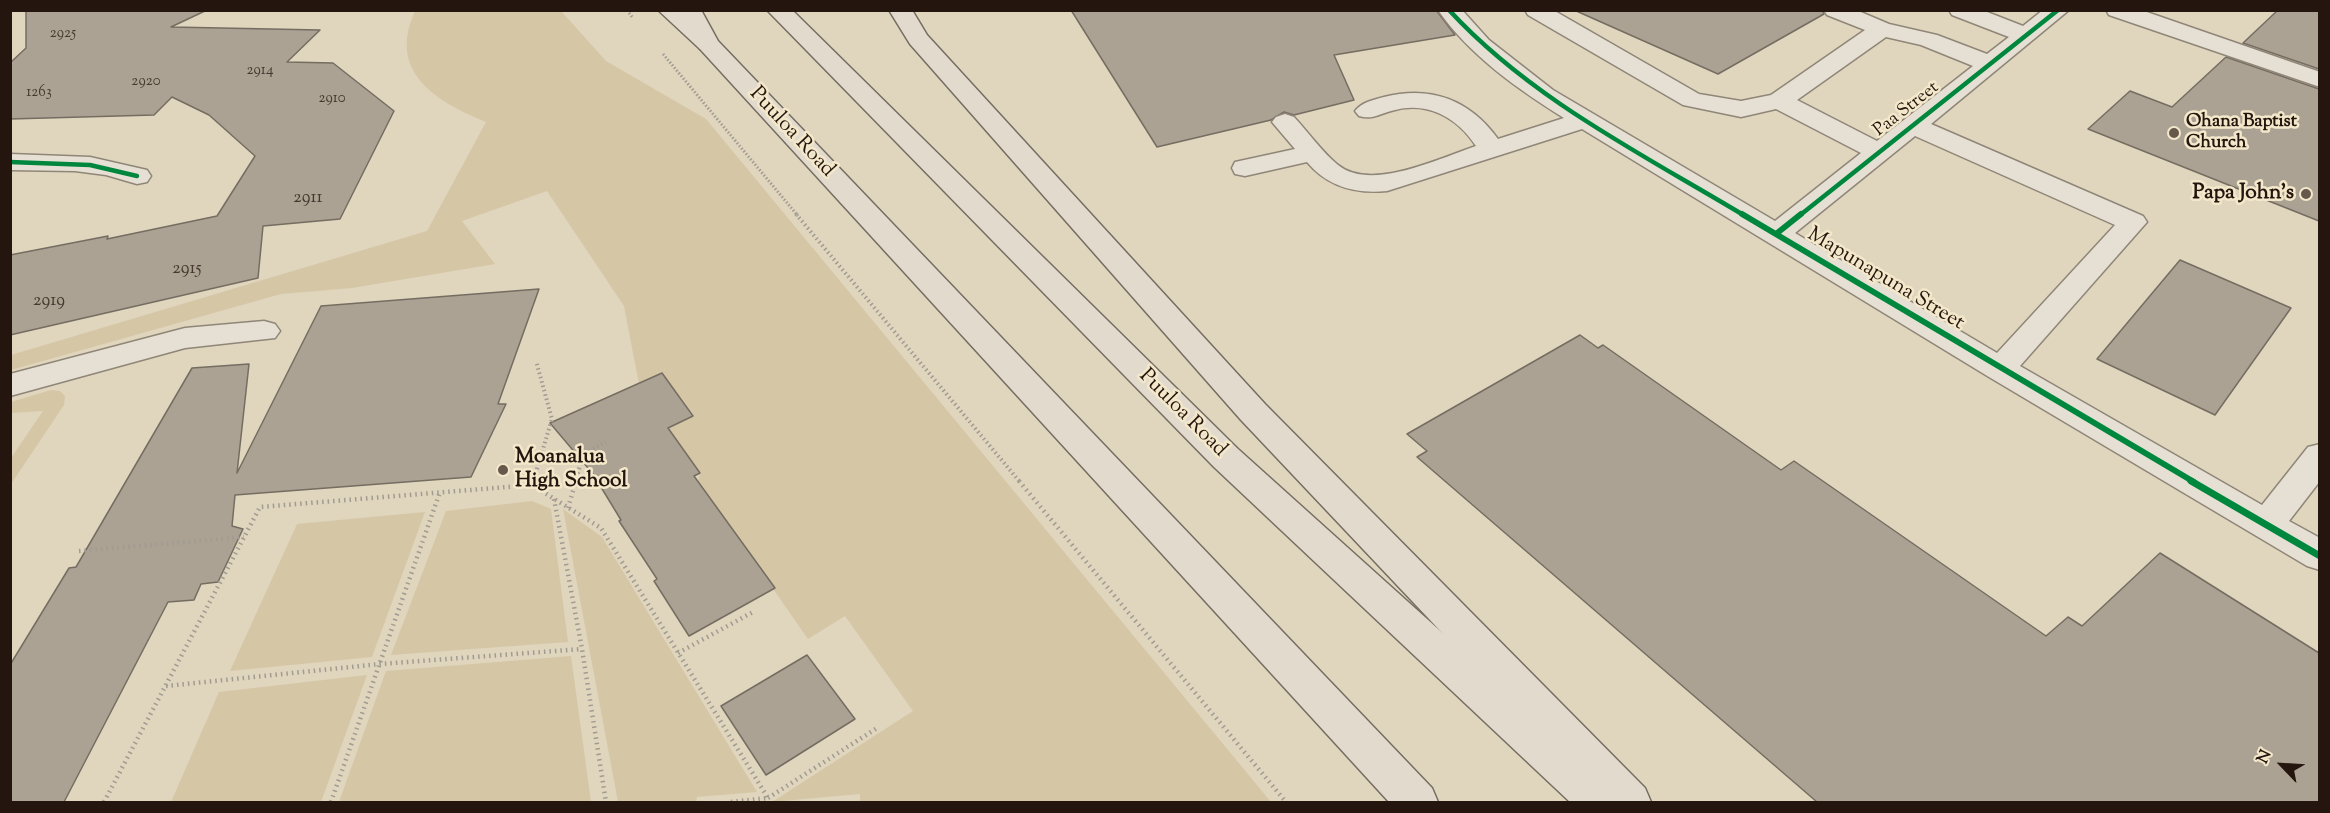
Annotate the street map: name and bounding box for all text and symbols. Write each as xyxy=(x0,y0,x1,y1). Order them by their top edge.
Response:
house number: 2925 xyxy=(50,25,76,43)
house number: 2914 xyxy=(247,62,273,80)
house number: 2920 xyxy=(131,73,161,91)
street label: Paa Street xyxy=(1870,78,1944,142)
street label: Puuloa Road xyxy=(743,83,839,183)
house number: 1263 xyxy=(26,84,52,102)
house number: 2910 xyxy=(318,90,346,108)
place label: Ohana Baptist Church xyxy=(2186,112,2297,154)
marker: Ohana Baptist Church xyxy=(2167,126,2181,140)
place label: Papa John's xyxy=(2192,181,2294,207)
marker: Papa John's xyxy=(2299,187,2313,201)
house number: 2911 xyxy=(293,188,323,210)
street label: Mapunapuna Street xyxy=(1802,223,1968,337)
house number: 2915 xyxy=(172,259,202,281)
house number: 2919 xyxy=(33,291,65,313)
street label: Puuloa Road xyxy=(1133,365,1231,463)
place label: Moanalua High School xyxy=(515,445,627,495)
marker: Moanalua High School xyxy=(496,463,510,477)
north arrow xyxy=(2252,735,2312,795)
text: N xyxy=(2252,747,2278,768)

